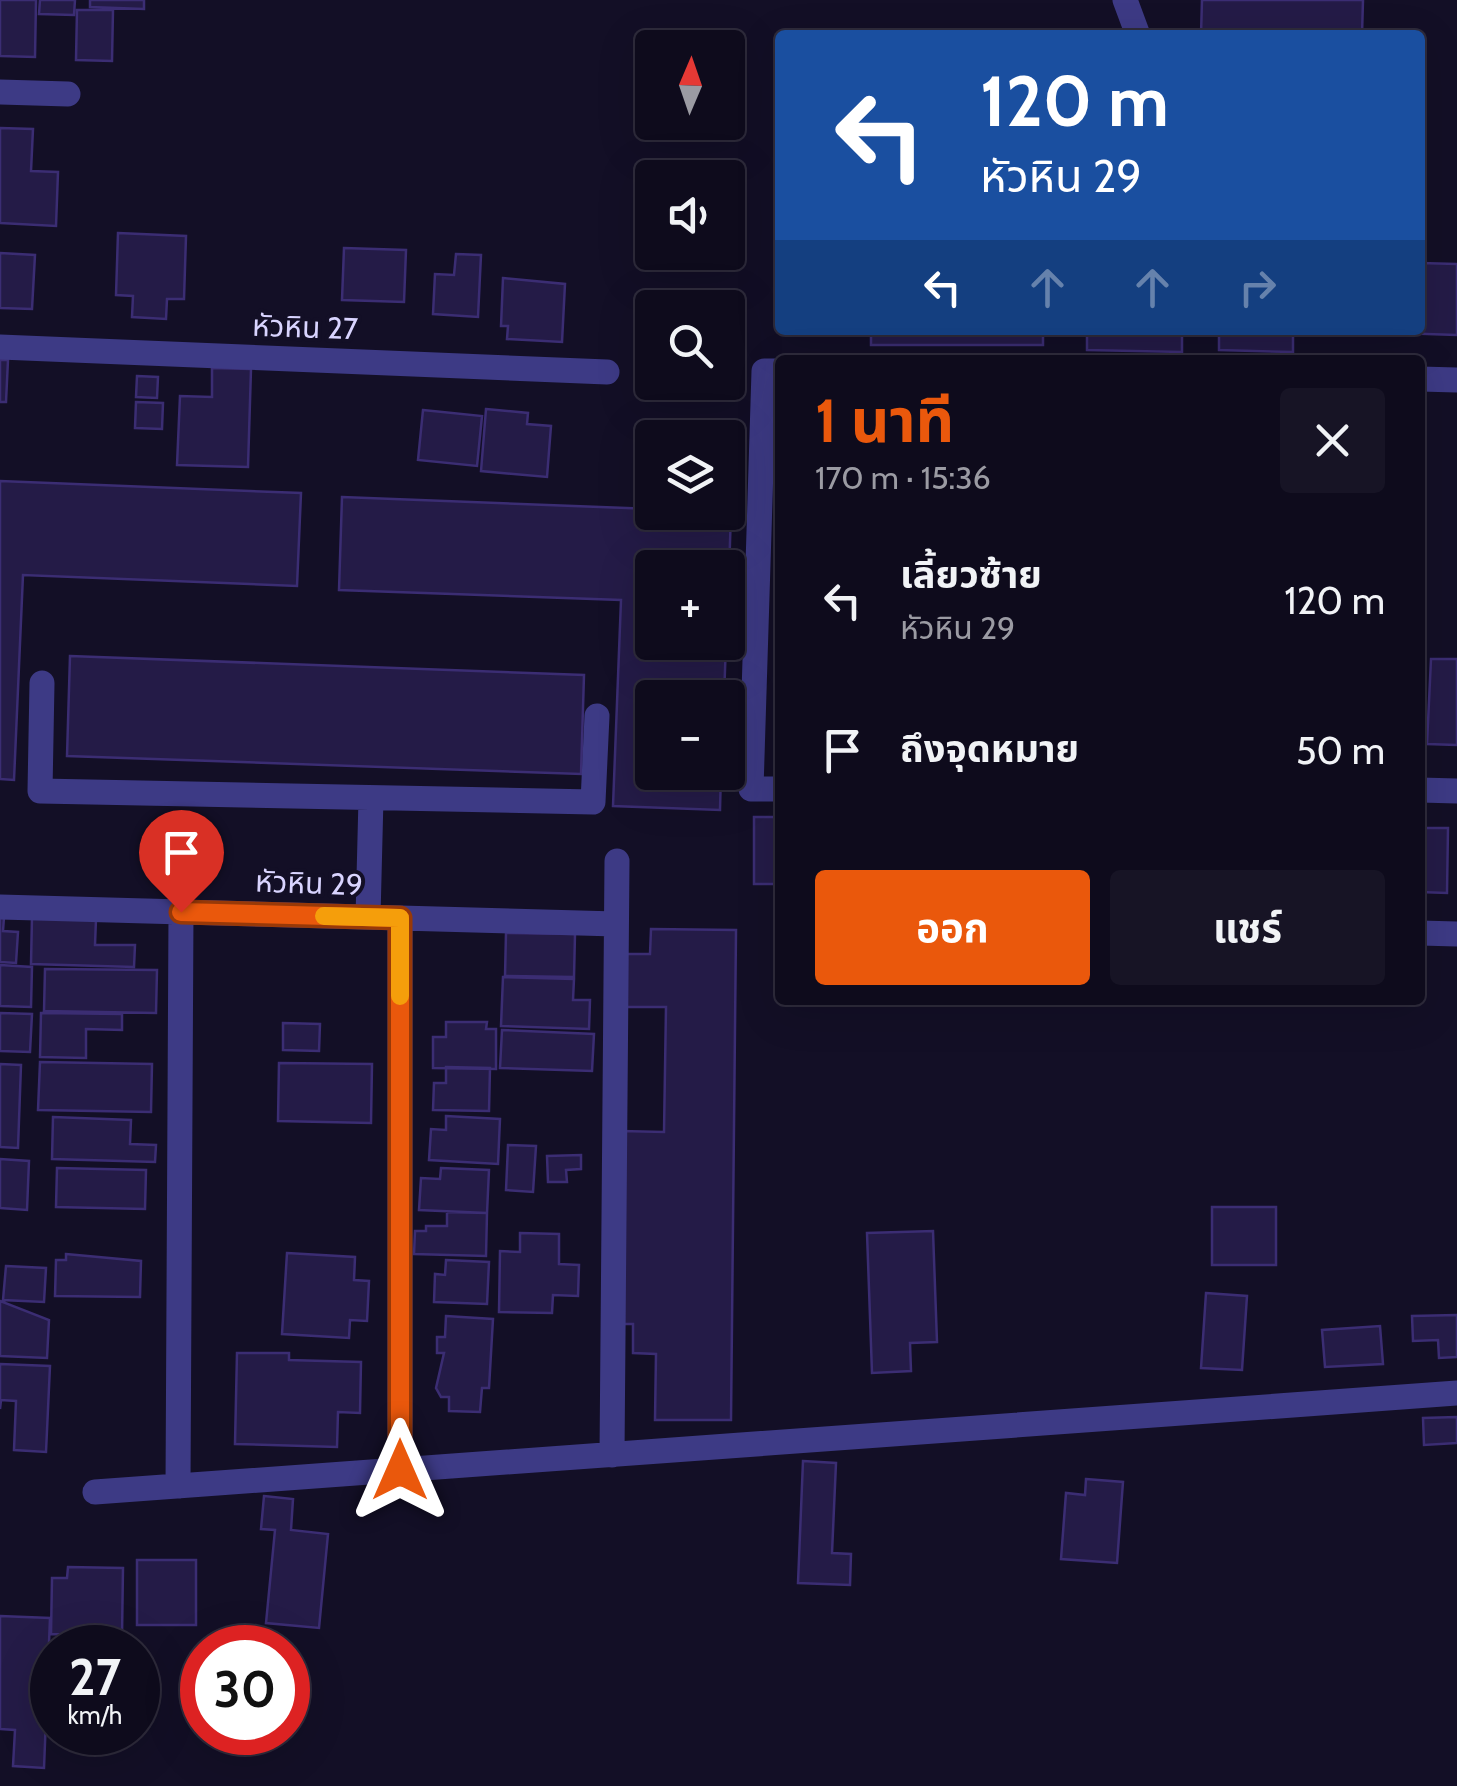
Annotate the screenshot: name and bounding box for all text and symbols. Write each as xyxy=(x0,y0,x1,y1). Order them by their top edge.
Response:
north arrow xyxy=(635,30,745,140)
map controls xyxy=(635,30,745,790)
text: 120 m xyxy=(980,58,1169,144)
icon: left xyxy=(815,70,945,200)
text: หัวหิน 29 xyxy=(980,149,1142,203)
button: sound xyxy=(635,160,745,270)
icon: left xyxy=(915,260,970,315)
icon: ahead xyxy=(1020,260,1075,315)
icon: ahead xyxy=(1125,260,1180,315)
icon: right xyxy=(1230,260,1285,315)
button: search xyxy=(635,290,745,400)
street label: หัวหิน 27 xyxy=(251,307,359,347)
text: 1 นาที xyxy=(815,384,954,457)
button: close xyxy=(1280,388,1385,493)
button: layers xyxy=(635,420,745,530)
text: 170 m · 15:36 xyxy=(815,458,991,497)
button: + xyxy=(635,550,745,660)
text: เลี้ยวซ้าย xyxy=(900,551,1042,598)
icon: left xyxy=(815,573,870,628)
text: 120 m xyxy=(1284,577,1385,624)
text: หัวหิน 29 xyxy=(900,608,1015,647)
button: − xyxy=(635,680,745,790)
icon: arrive xyxy=(815,723,870,778)
text: ถึงจุดหมาย xyxy=(900,725,1079,772)
text: 50 m xyxy=(1296,727,1385,774)
pin xyxy=(139,810,224,913)
icon: arrive xyxy=(154,825,209,880)
street label: หัวหิน 29 xyxy=(254,863,364,903)
button: ออก xyxy=(815,870,1090,985)
button: แชร์ xyxy=(1110,870,1385,985)
position arrow xyxy=(348,1418,452,1522)
speed limit sign: 30 xyxy=(180,1625,310,1755)
text: 27 xyxy=(69,1647,121,1708)
text: km/h xyxy=(68,1700,122,1730)

